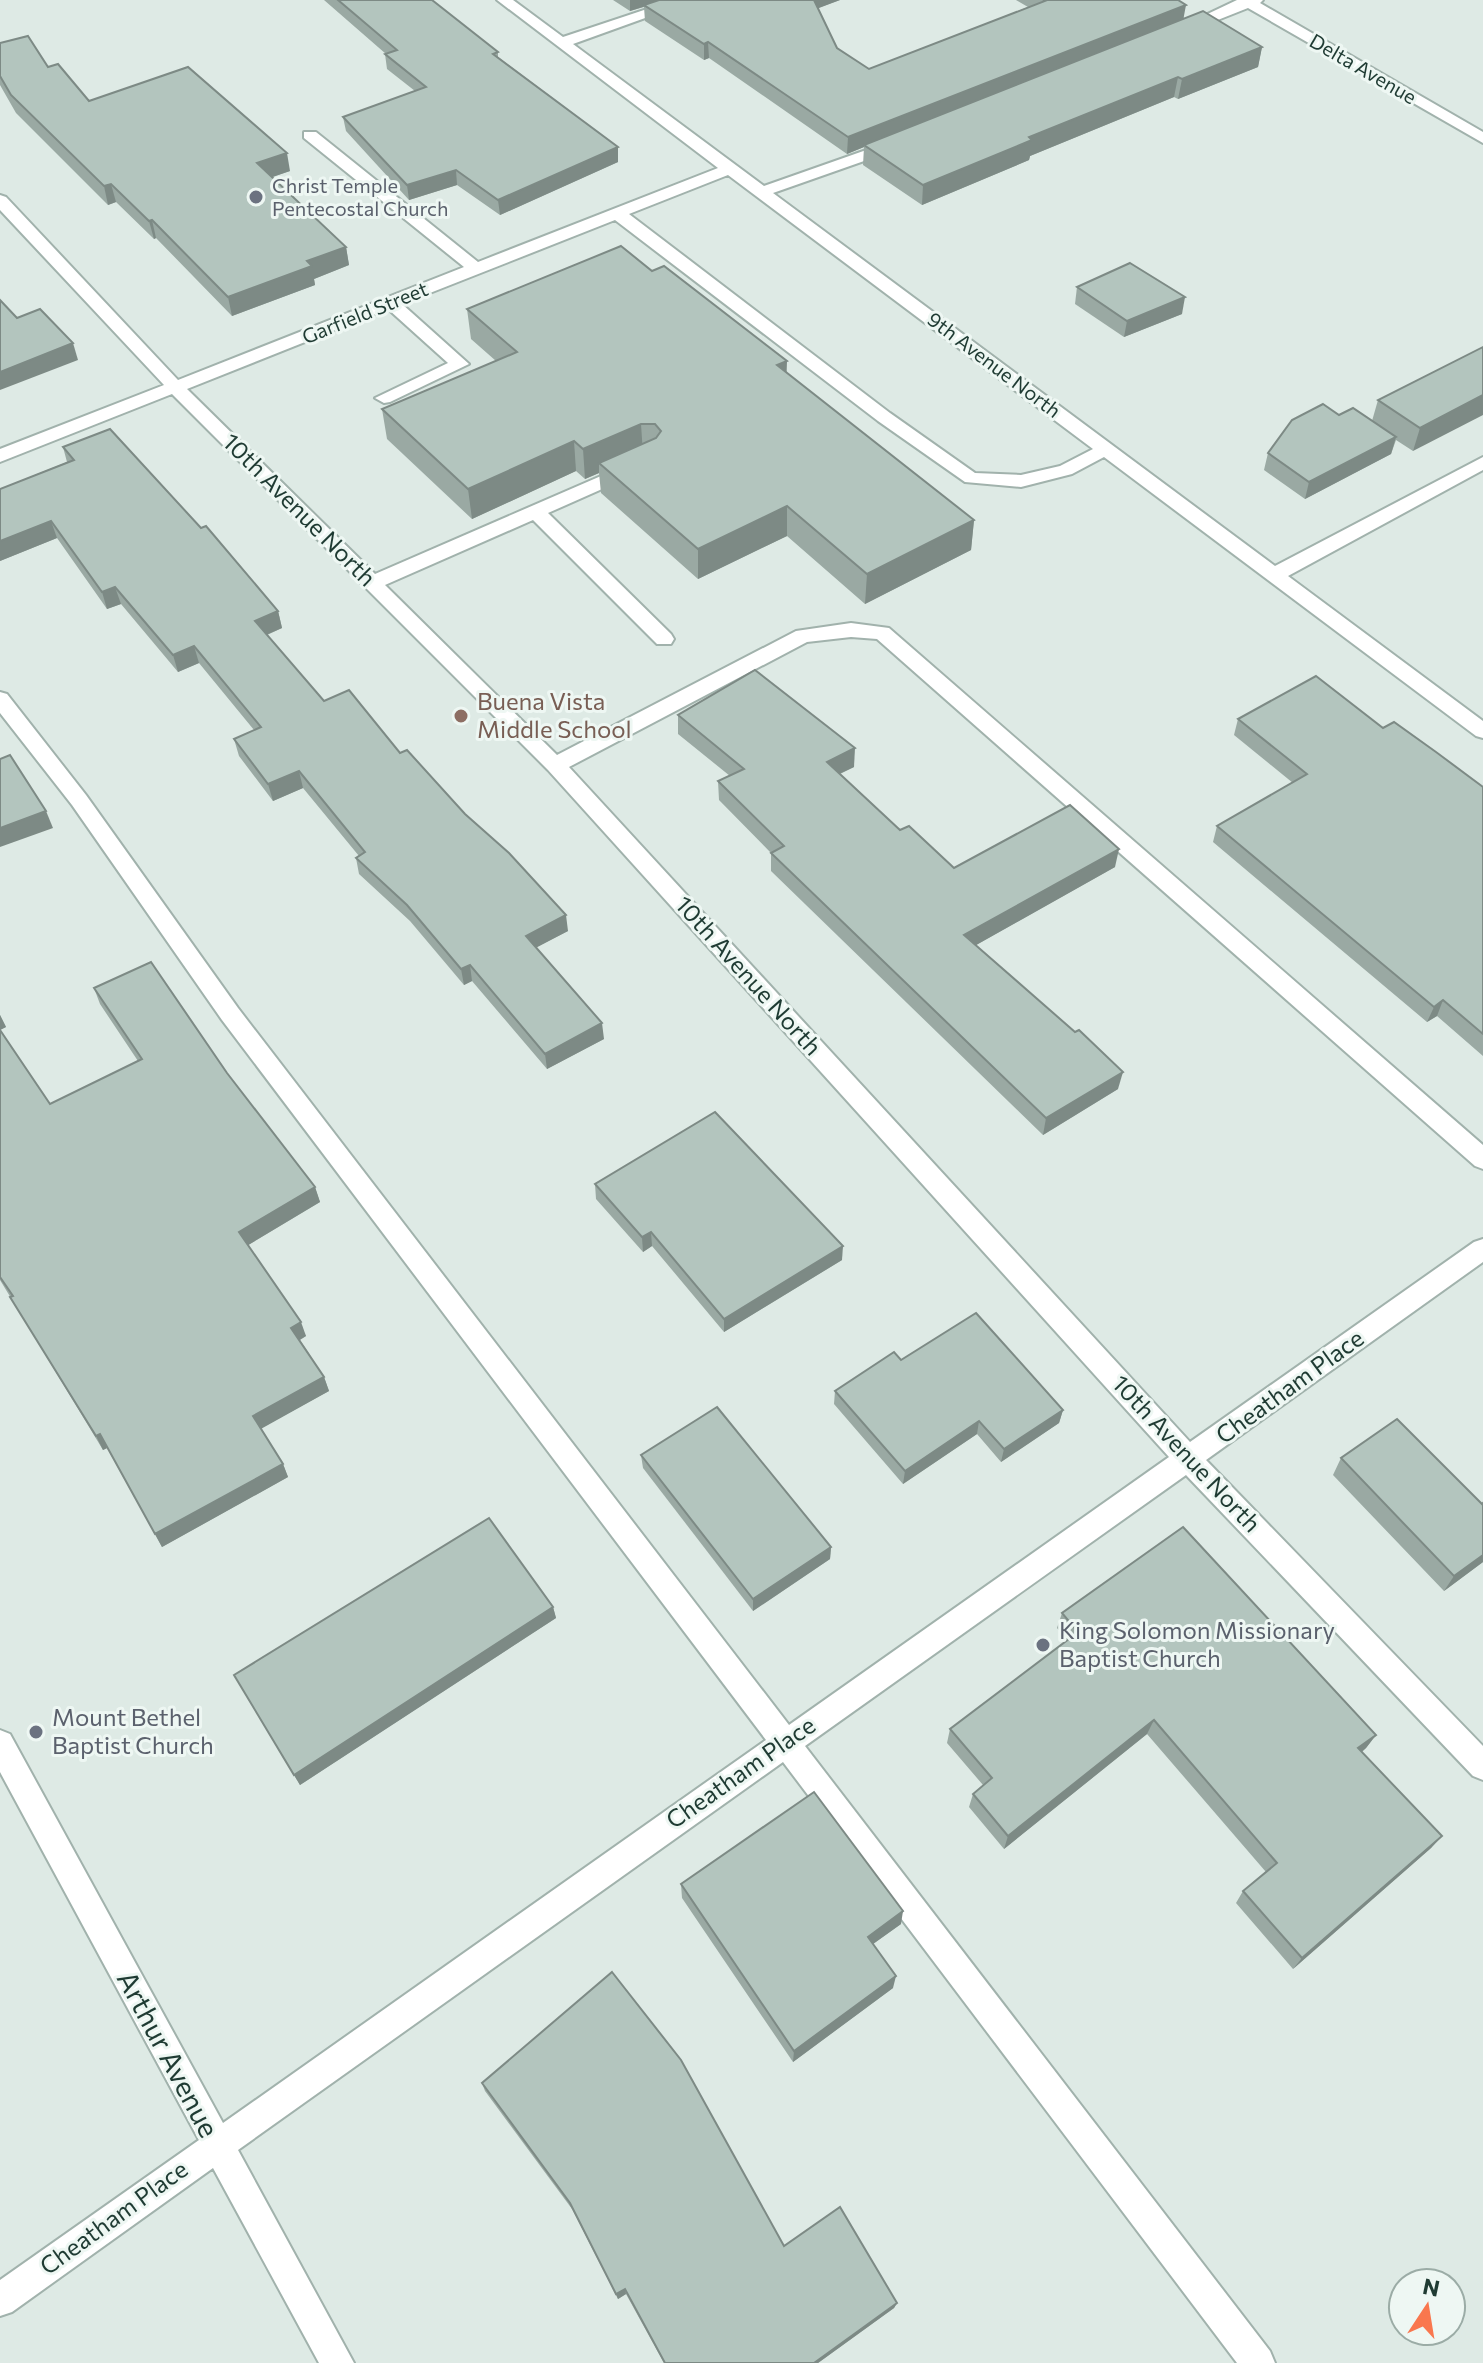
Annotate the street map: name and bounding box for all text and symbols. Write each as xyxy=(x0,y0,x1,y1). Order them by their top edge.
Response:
street label: Delta Avenue xyxy=(1306,28,1421,108)
place label: Christ Temple Pentecostal Church xyxy=(272,173,448,220)
marker: Christ Temple Pentecostal Church xyxy=(247,188,265,206)
street label: Garfield Street xyxy=(298,276,431,348)
street label: 9th Avenue North xyxy=(923,306,1066,422)
street label: 10th Avenue North xyxy=(218,426,383,591)
place label: Buena Vista Middle School xyxy=(477,686,632,743)
marker: Buena Vista Middle School xyxy=(452,707,470,725)
street label: 10th Avenue North xyxy=(670,889,828,1061)
street label: Cheatham Place xyxy=(1210,1323,1369,1449)
street label: 10th Avenue North xyxy=(1107,1368,1267,1538)
place label: King Solomon Missionary Baptist Church xyxy=(1059,1615,1335,1672)
marker: King Solomon Missionary Baptist Church xyxy=(1034,1636,1052,1654)
place label: Mount Bethel Baptist Church xyxy=(52,1702,214,1759)
street label: Cheatham Place xyxy=(660,1710,820,1834)
marker: Mount Bethel Baptist Church xyxy=(27,1723,45,1741)
street label: Arthur Avenue xyxy=(111,1965,227,2143)
street label: Cheatham Place xyxy=(34,2154,193,2280)
north arrow xyxy=(1387,2267,1467,2347)
text: N xyxy=(1420,2272,1442,2302)

